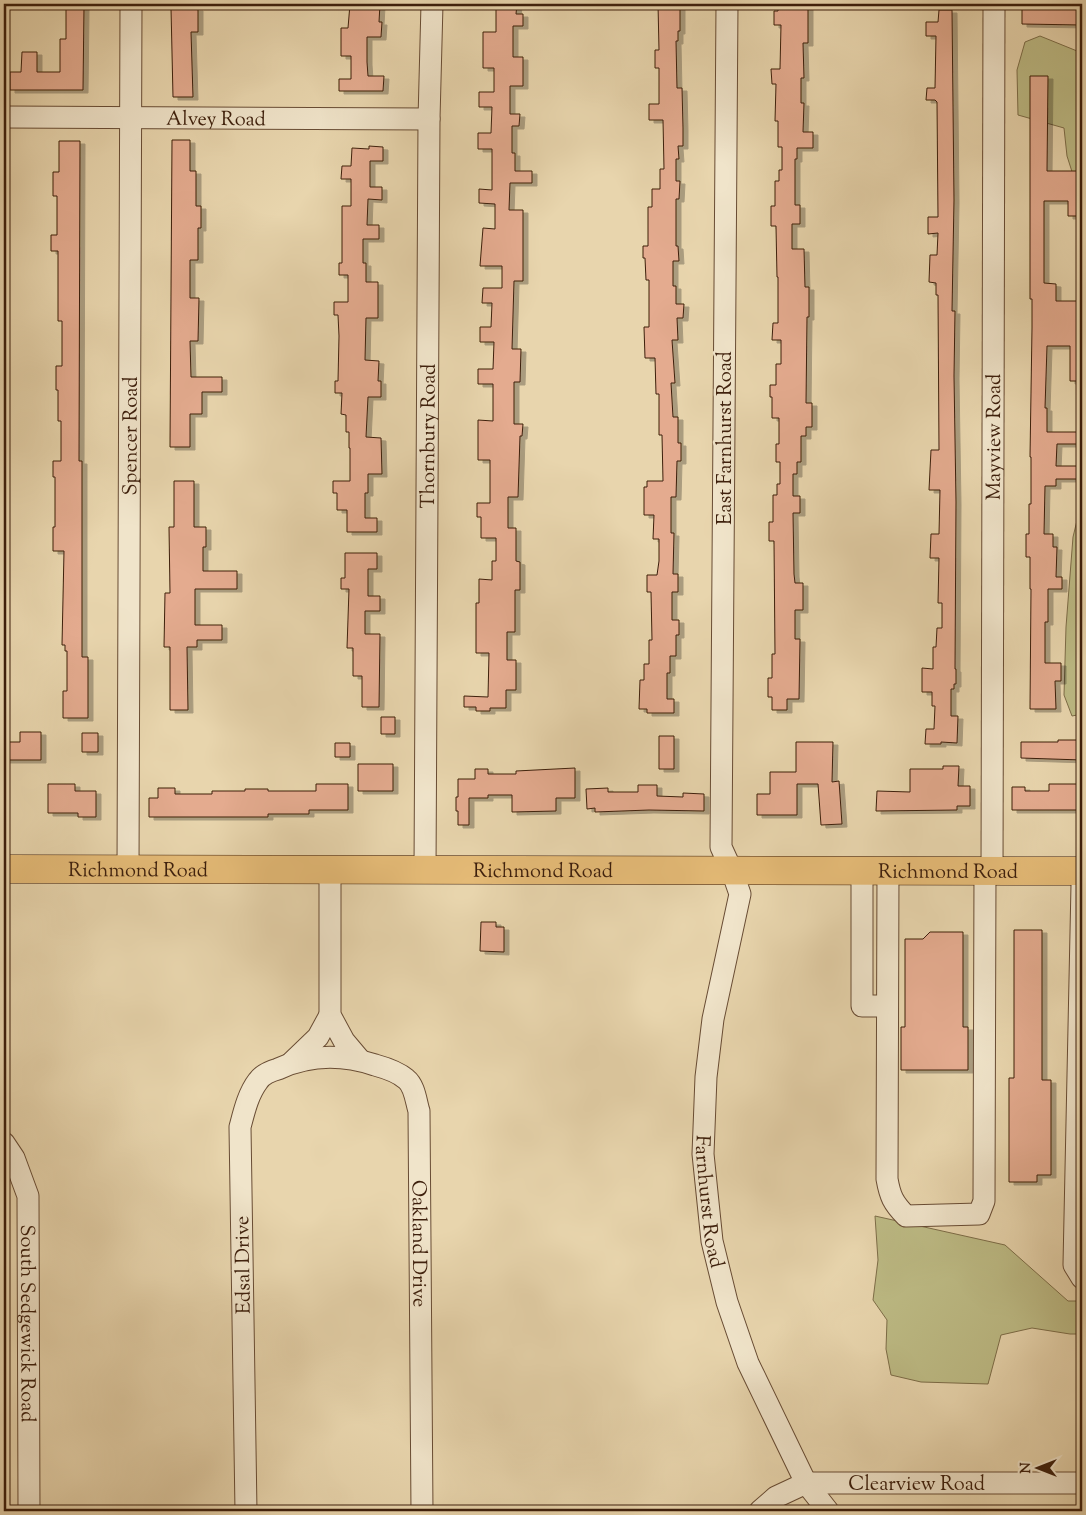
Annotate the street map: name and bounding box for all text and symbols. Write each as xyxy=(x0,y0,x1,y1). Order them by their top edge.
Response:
street label: Alvey Road xyxy=(166,106,266,135)
street label: East Farnhurst Road xyxy=(712,351,741,525)
street label: Thornbury Road xyxy=(415,363,445,509)
street label: Mayview Road xyxy=(981,374,1010,500)
street label: Spencer Road xyxy=(117,376,147,496)
street label: Richmond Road xyxy=(68,857,208,886)
street label: Richmond Road xyxy=(473,858,613,887)
street label: Richmond Road xyxy=(878,859,1018,888)
street label: Farnhurst Road xyxy=(686,1134,730,1271)
street label: Oakland Drive xyxy=(403,1180,432,1307)
street label: Edsal Drive xyxy=(229,1215,260,1314)
street label: South Sedgewick Road xyxy=(11,1224,41,1423)
north arrow xyxy=(1014,1442,1064,1492)
text: N xyxy=(1017,1462,1037,1474)
street label: Clearview Road xyxy=(848,1471,985,1500)

